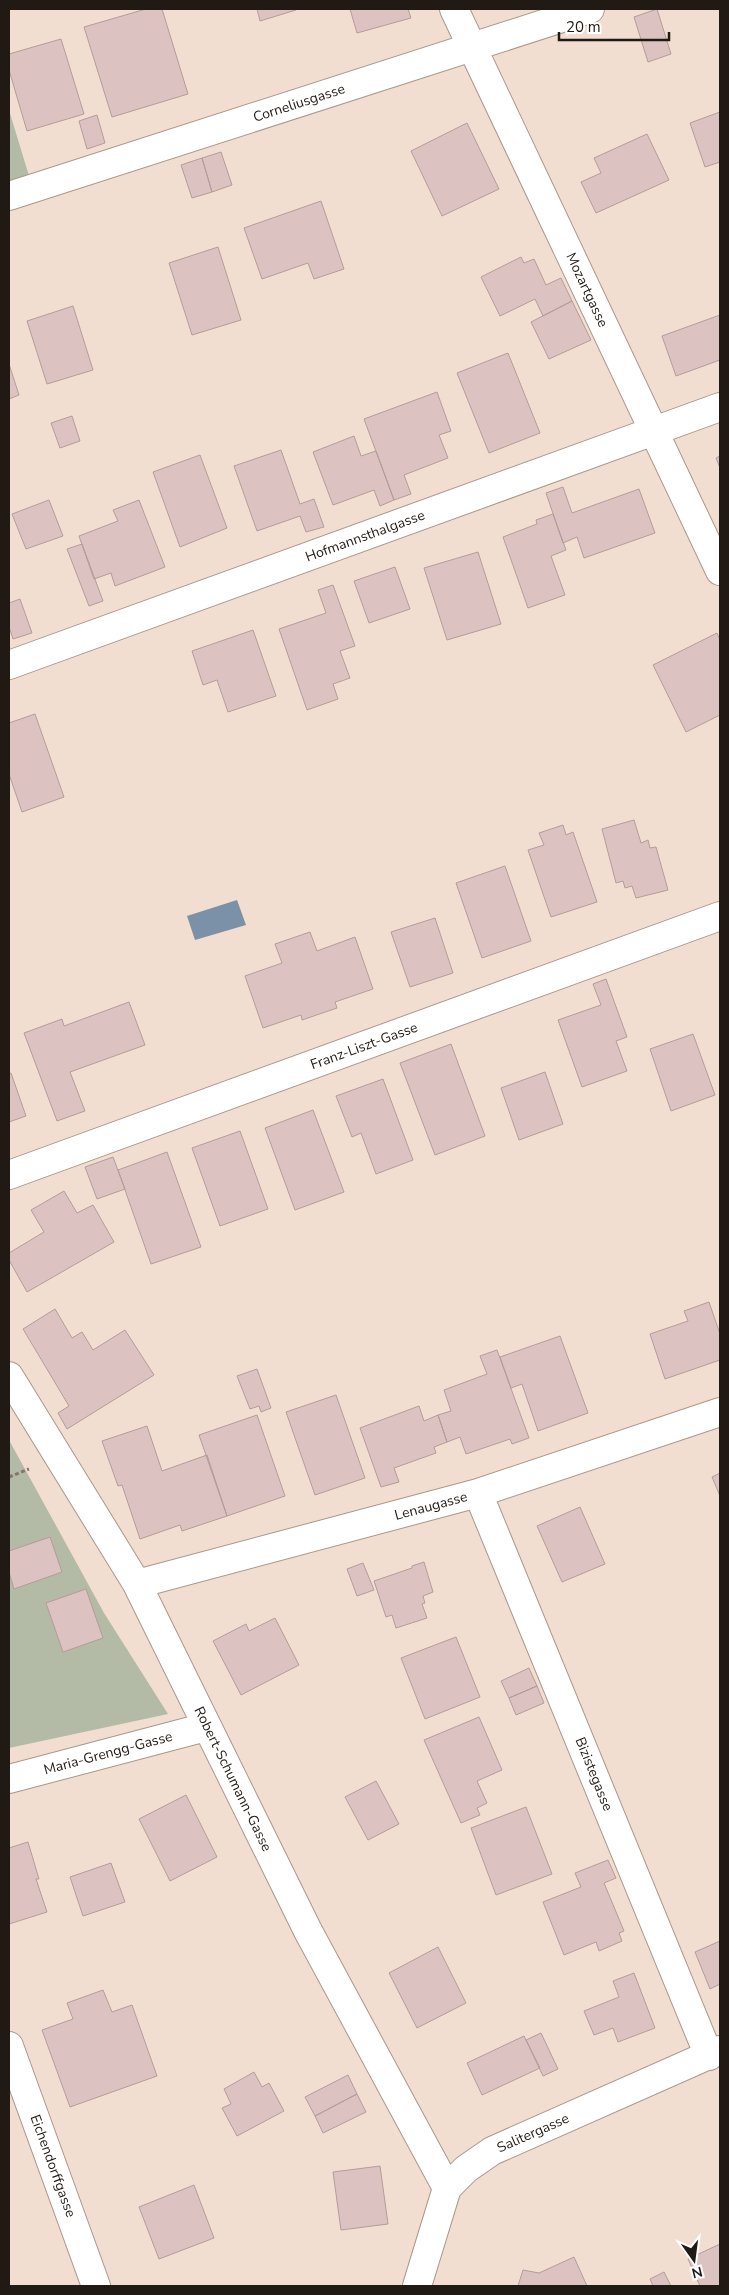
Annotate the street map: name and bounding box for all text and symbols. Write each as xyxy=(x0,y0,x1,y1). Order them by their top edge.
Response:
scale bar xyxy=(559,10,669,42)
text: 20 m xyxy=(566,17,601,37)
street label: Corneliusgasse xyxy=(251,79,347,127)
street label: Mozartgasse xyxy=(561,250,613,330)
street label: Hofmannsthalgasse xyxy=(303,506,427,566)
street label: Franz-Liszt-Gasse xyxy=(308,1018,420,1074)
street label: Lenaugasse xyxy=(392,1487,470,1525)
street label: Robert-Schumann-Gasse xyxy=(190,1703,276,1855)
street label: Maria-Grengg-Gasse xyxy=(42,1727,174,1779)
street label: Bizistegasse xyxy=(571,1734,617,1814)
street label: Salitergasse xyxy=(494,2109,572,2157)
street label: Eichendorffgasse xyxy=(26,2112,80,2220)
north arrow xyxy=(669,2235,719,2285)
text: N xyxy=(690,2262,704,2283)

